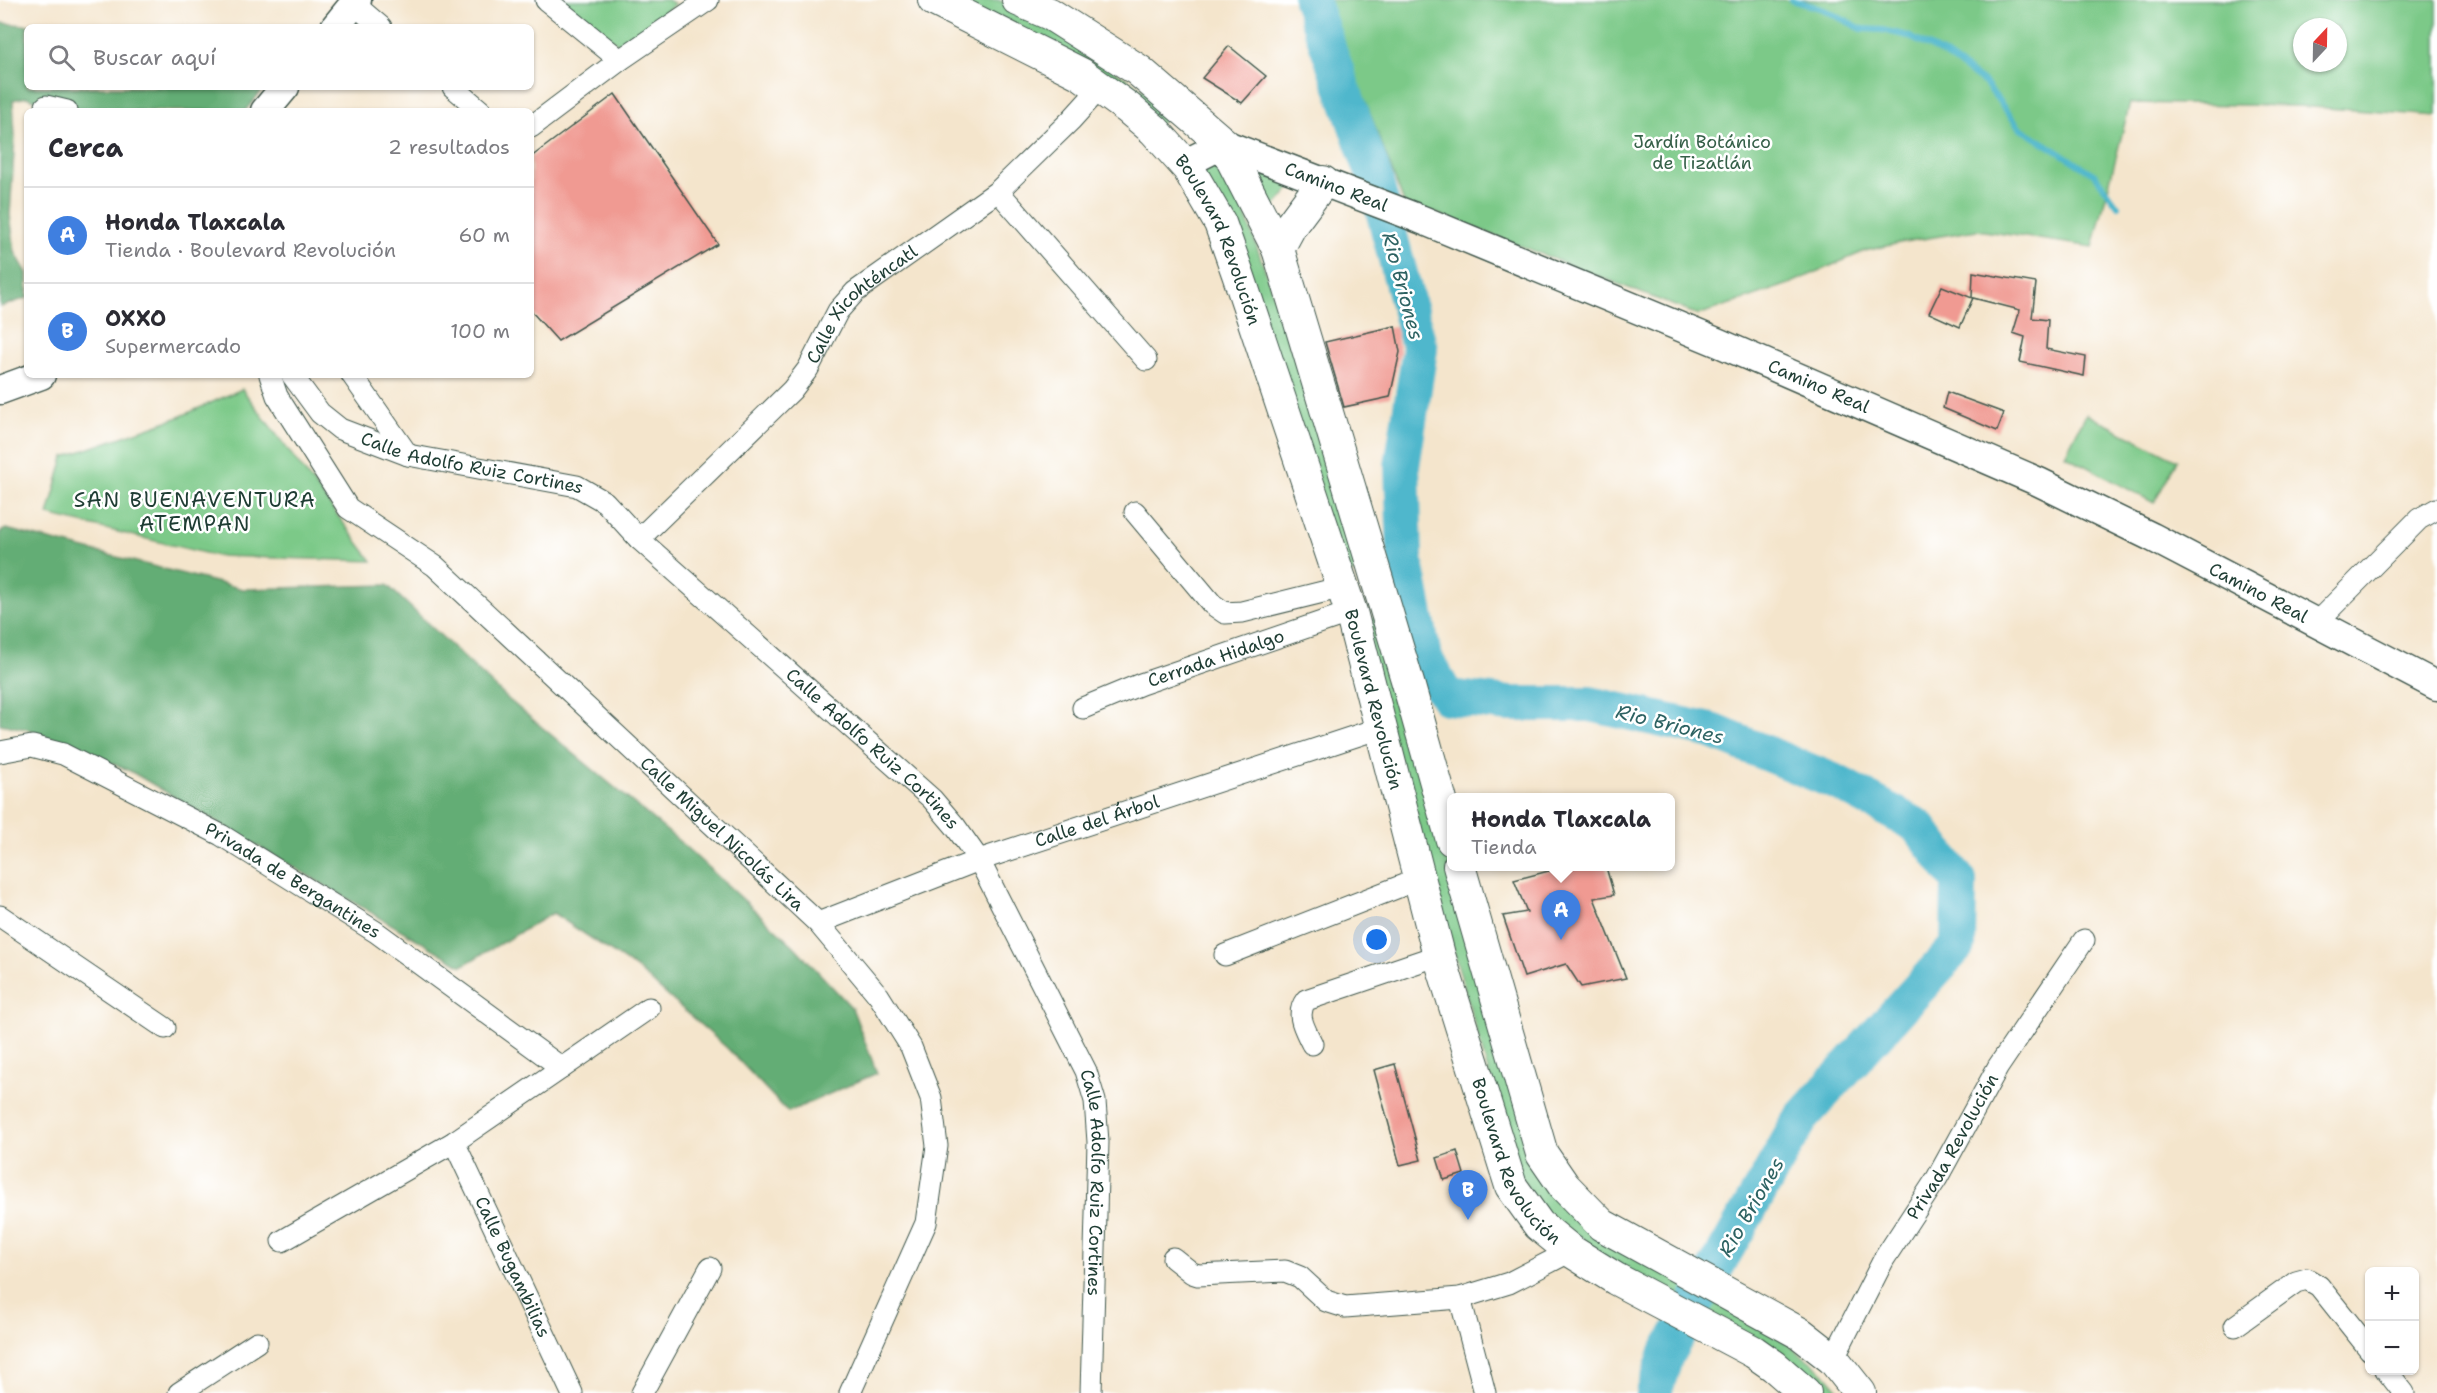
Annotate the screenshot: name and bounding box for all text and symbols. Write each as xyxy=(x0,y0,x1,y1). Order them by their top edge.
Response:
north arrow xyxy=(2293,18,2347,72)
search box xyxy=(24,24,534,90)
icon: search xyxy=(45,41,78,74)
text: Buscar aquí xyxy=(93,43,216,72)
text: Cerca xyxy=(48,130,123,165)
park label: Jardín Botánico de Tizatlán xyxy=(1633,130,1771,175)
text: 2 resultados xyxy=(388,134,510,160)
street label: Boulevard Revolución xyxy=(1169,149,1266,328)
street label: Camino Real xyxy=(1281,156,1392,218)
text: Honda Tlaxcala xyxy=(105,208,285,237)
text: A xyxy=(60,222,75,248)
text: 60 m xyxy=(458,222,510,248)
water label: Rio Briones xyxy=(1376,229,1430,343)
text: Tienda · Boulevard Revolución xyxy=(105,237,396,263)
street label: Calle Xicohténcatl xyxy=(801,239,923,368)
text: OXXO xyxy=(105,304,166,333)
text: B xyxy=(61,318,74,344)
text: 100 m xyxy=(450,318,510,344)
text: Supermercado xyxy=(105,333,241,359)
street label: Camino Real xyxy=(1764,354,1874,419)
street label: Calle Adolfo Ruiz Cortines xyxy=(357,426,589,500)
district label: SAN BUENAVENTURA ATEMPAN xyxy=(74,486,316,538)
street label: Camino Real xyxy=(2205,557,2313,629)
street label: Boulevard Revolución xyxy=(1339,607,1408,792)
street label: Cerrada Hidalgo xyxy=(1144,624,1287,693)
street label: Calle Adolfo Ruiz Cortines xyxy=(781,663,965,834)
water label: Rio Briones xyxy=(1613,698,1727,750)
street label: Calle Miguel Nicolás Lira xyxy=(635,751,810,916)
street label: Calle del Árbol xyxy=(1032,789,1163,853)
popup xyxy=(1447,793,1675,871)
text: Honda Tlaxcala xyxy=(1471,805,1651,834)
street label: Privada de Bergantines xyxy=(201,817,385,944)
text: Tienda xyxy=(1471,834,1537,860)
pin: A xyxy=(1542,890,1580,940)
your location xyxy=(1362,925,1391,954)
street label: Calle Adolfo Ruiz Cortines xyxy=(1074,1066,1110,1296)
street label: Privada Revolución xyxy=(1901,1069,2004,1224)
street label: Boulevard Revolución xyxy=(1467,1070,1571,1244)
water label: Rio Briones xyxy=(1712,1153,1790,1261)
pin: B xyxy=(1448,1170,1488,1220)
street label: Calle Bugambilias xyxy=(469,1192,556,1341)
map controls xyxy=(2365,1267,2419,1375)
button: + xyxy=(2365,1267,2419,1321)
button: − xyxy=(2365,1321,2419,1375)

